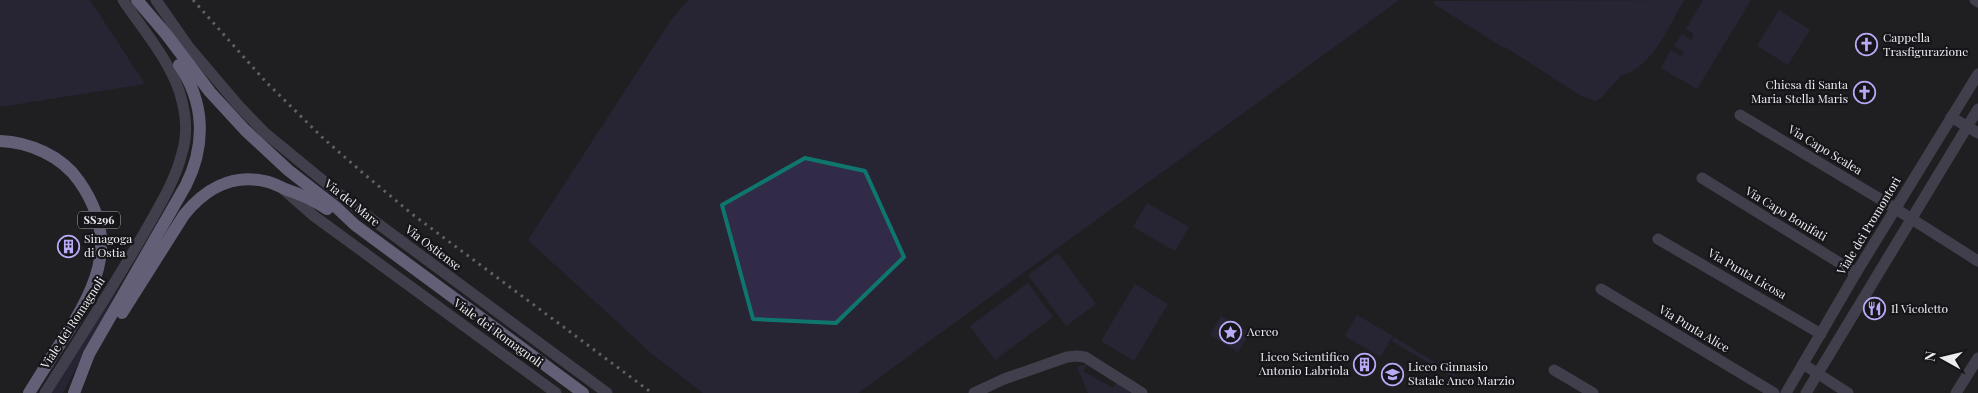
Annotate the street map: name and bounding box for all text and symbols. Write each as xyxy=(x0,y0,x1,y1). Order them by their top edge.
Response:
place label: Cappella Trasfigurazione xyxy=(1883,29,1968,59)
church icon: Cappella Trasfigurazione xyxy=(1855,33,1879,57)
place label: Chiesa di Santa Maria Stella Maris xyxy=(1751,76,1848,106)
church icon: Chiesa di Santa Maria Stella Maris xyxy=(1852,80,1876,104)
street label: Via Capo Scalea xyxy=(1785,120,1866,178)
street label: Viale dei Promontori xyxy=(1832,173,1904,278)
street label: Via del Mare xyxy=(321,174,384,229)
street label: Via Capo Bonifati xyxy=(1742,182,1831,244)
road number: SS296 xyxy=(78,212,120,228)
street label: Via Ostiense xyxy=(402,220,465,274)
place label: Sinagoga di Ostia xyxy=(84,230,132,260)
building icon: Sinagoga di Ostia xyxy=(56,234,80,258)
street label: Via Punta Licosa xyxy=(1704,244,1790,302)
street label: Viale dei Romagnoli xyxy=(36,273,108,372)
street label: Viale dei Romagnoli xyxy=(450,294,547,370)
restaurant icon: Il Vicoletto xyxy=(1863,297,1887,321)
street label: Via Punta Alice xyxy=(1655,300,1733,356)
place label: Il Vicoletto xyxy=(1891,300,1949,316)
place icon: Aereo xyxy=(1219,320,1243,344)
place label: Aereo xyxy=(1246,323,1279,339)
north arrow xyxy=(1918,333,1968,383)
place label: Liceo Scientifico Antonio Labriola xyxy=(1258,348,1349,378)
text: N xyxy=(1920,350,1940,362)
building icon: Liceo Scientifico Antonio Labriola xyxy=(1353,352,1377,376)
place label: Liceo Ginnasio Statale Anco Marzio xyxy=(1408,358,1515,388)
school or university icon: Liceo Ginnasio Statale Anco Marzio xyxy=(1380,362,1404,386)

